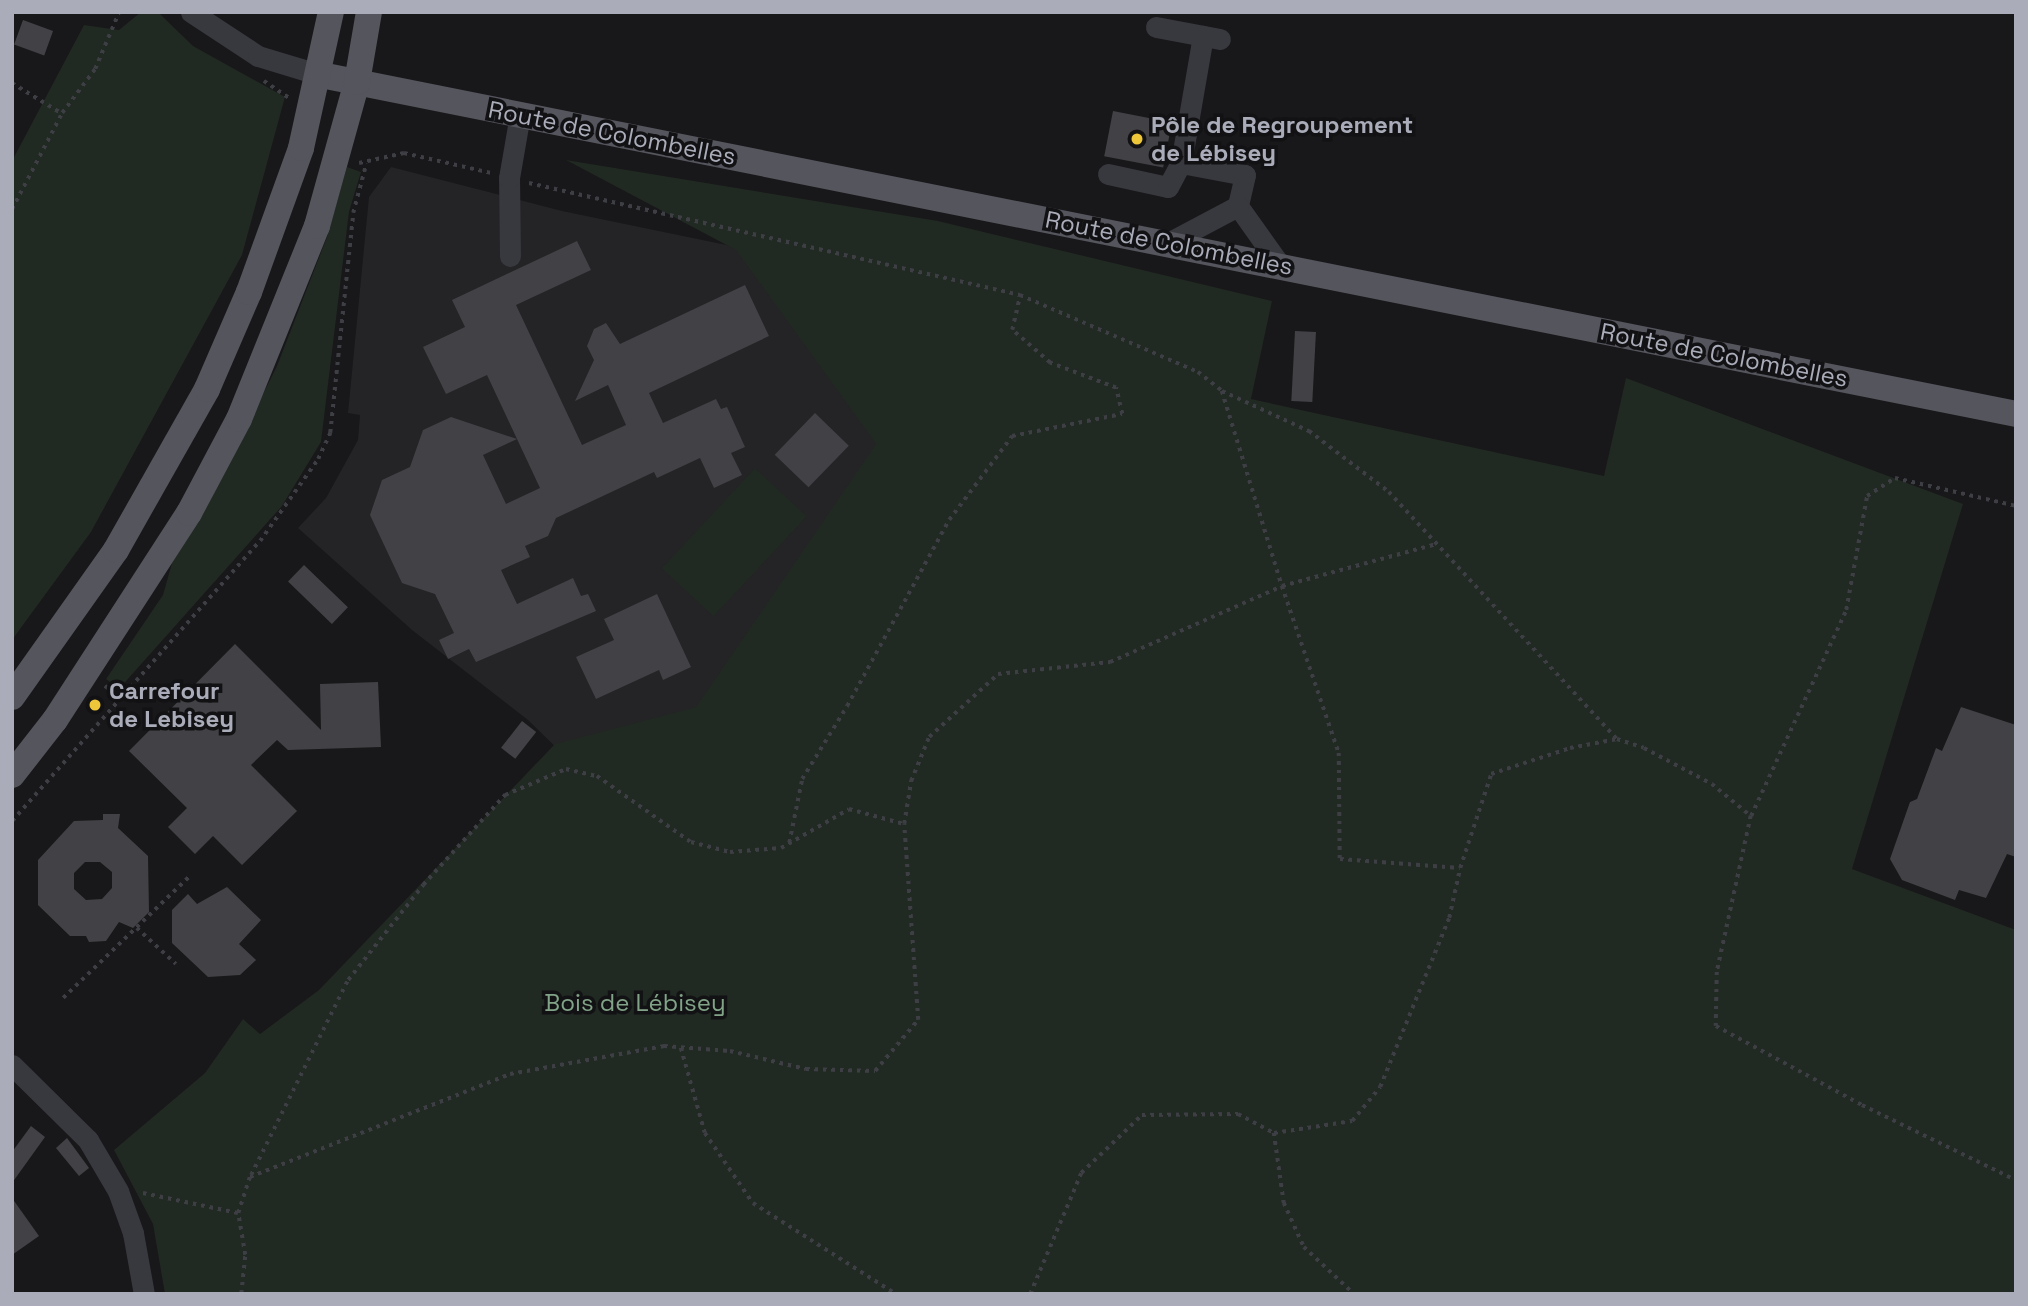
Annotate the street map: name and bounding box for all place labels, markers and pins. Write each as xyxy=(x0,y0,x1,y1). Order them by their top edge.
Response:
place label: Pôle de Regroupement de Lébisey xyxy=(1151,111,1413,167)
marker: Pôle de Regroupement de Lébisey xyxy=(1129,131,1145,147)
place label: Carrefour de Lebisey xyxy=(109,677,234,733)
marker: Carrefour de Lebisey xyxy=(87,697,103,713)

